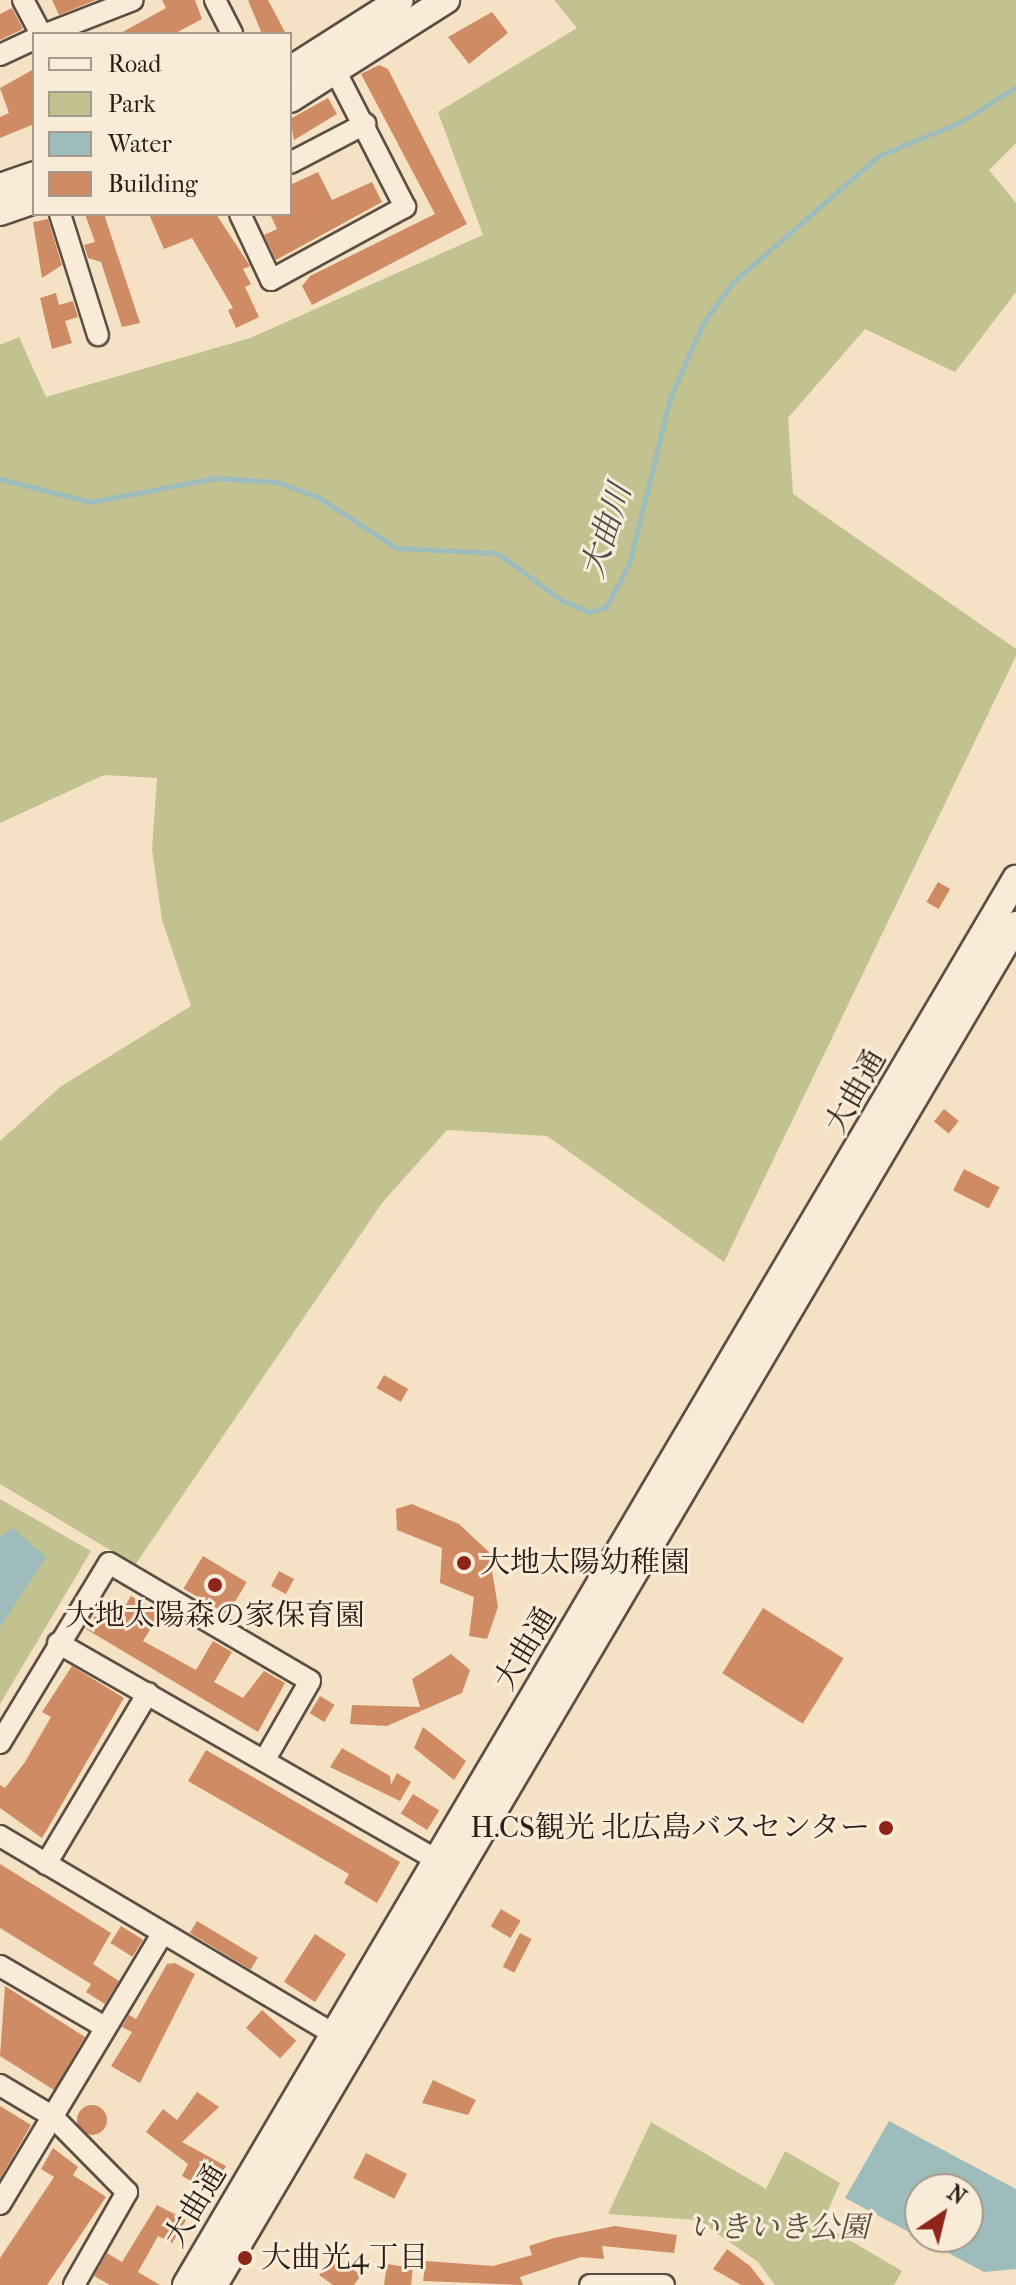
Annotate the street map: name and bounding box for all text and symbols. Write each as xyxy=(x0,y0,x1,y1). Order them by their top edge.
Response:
legend xyxy=(32,32,292,216)
text: Road xyxy=(108,50,161,78)
text: Park xyxy=(108,90,156,118)
text: Water xyxy=(108,130,172,158)
text: Building xyxy=(108,170,198,198)
water label: 大曲川 xyxy=(574,479,640,583)
street label: 大曲通 xyxy=(818,1044,894,1140)
place label: 大地太陽幼稚園 xyxy=(480,1545,690,1581)
marker: 大地太陽幼稚園 xyxy=(455,1554,473,1572)
marker: 大地太陽森の家保育園 xyxy=(206,1576,224,1594)
place label: 大地太陽森の家保育園 xyxy=(65,1598,365,1634)
street label: 大曲通 xyxy=(487,1601,565,1697)
place label: H.CS観光 北広島バスセンター xyxy=(469,1810,870,1846)
marker: H.CS観光 北広島バスセンター xyxy=(877,1819,895,1837)
street label: 大曲通 xyxy=(157,2158,235,2254)
north arrow xyxy=(904,2173,984,2253)
text: N xyxy=(942,2180,971,2210)
park label: いきいき公園 xyxy=(689,2210,869,2246)
place label: 大曲光4丁目 xyxy=(261,2240,429,2276)
marker: 大曲光4丁目 xyxy=(236,2249,254,2267)

